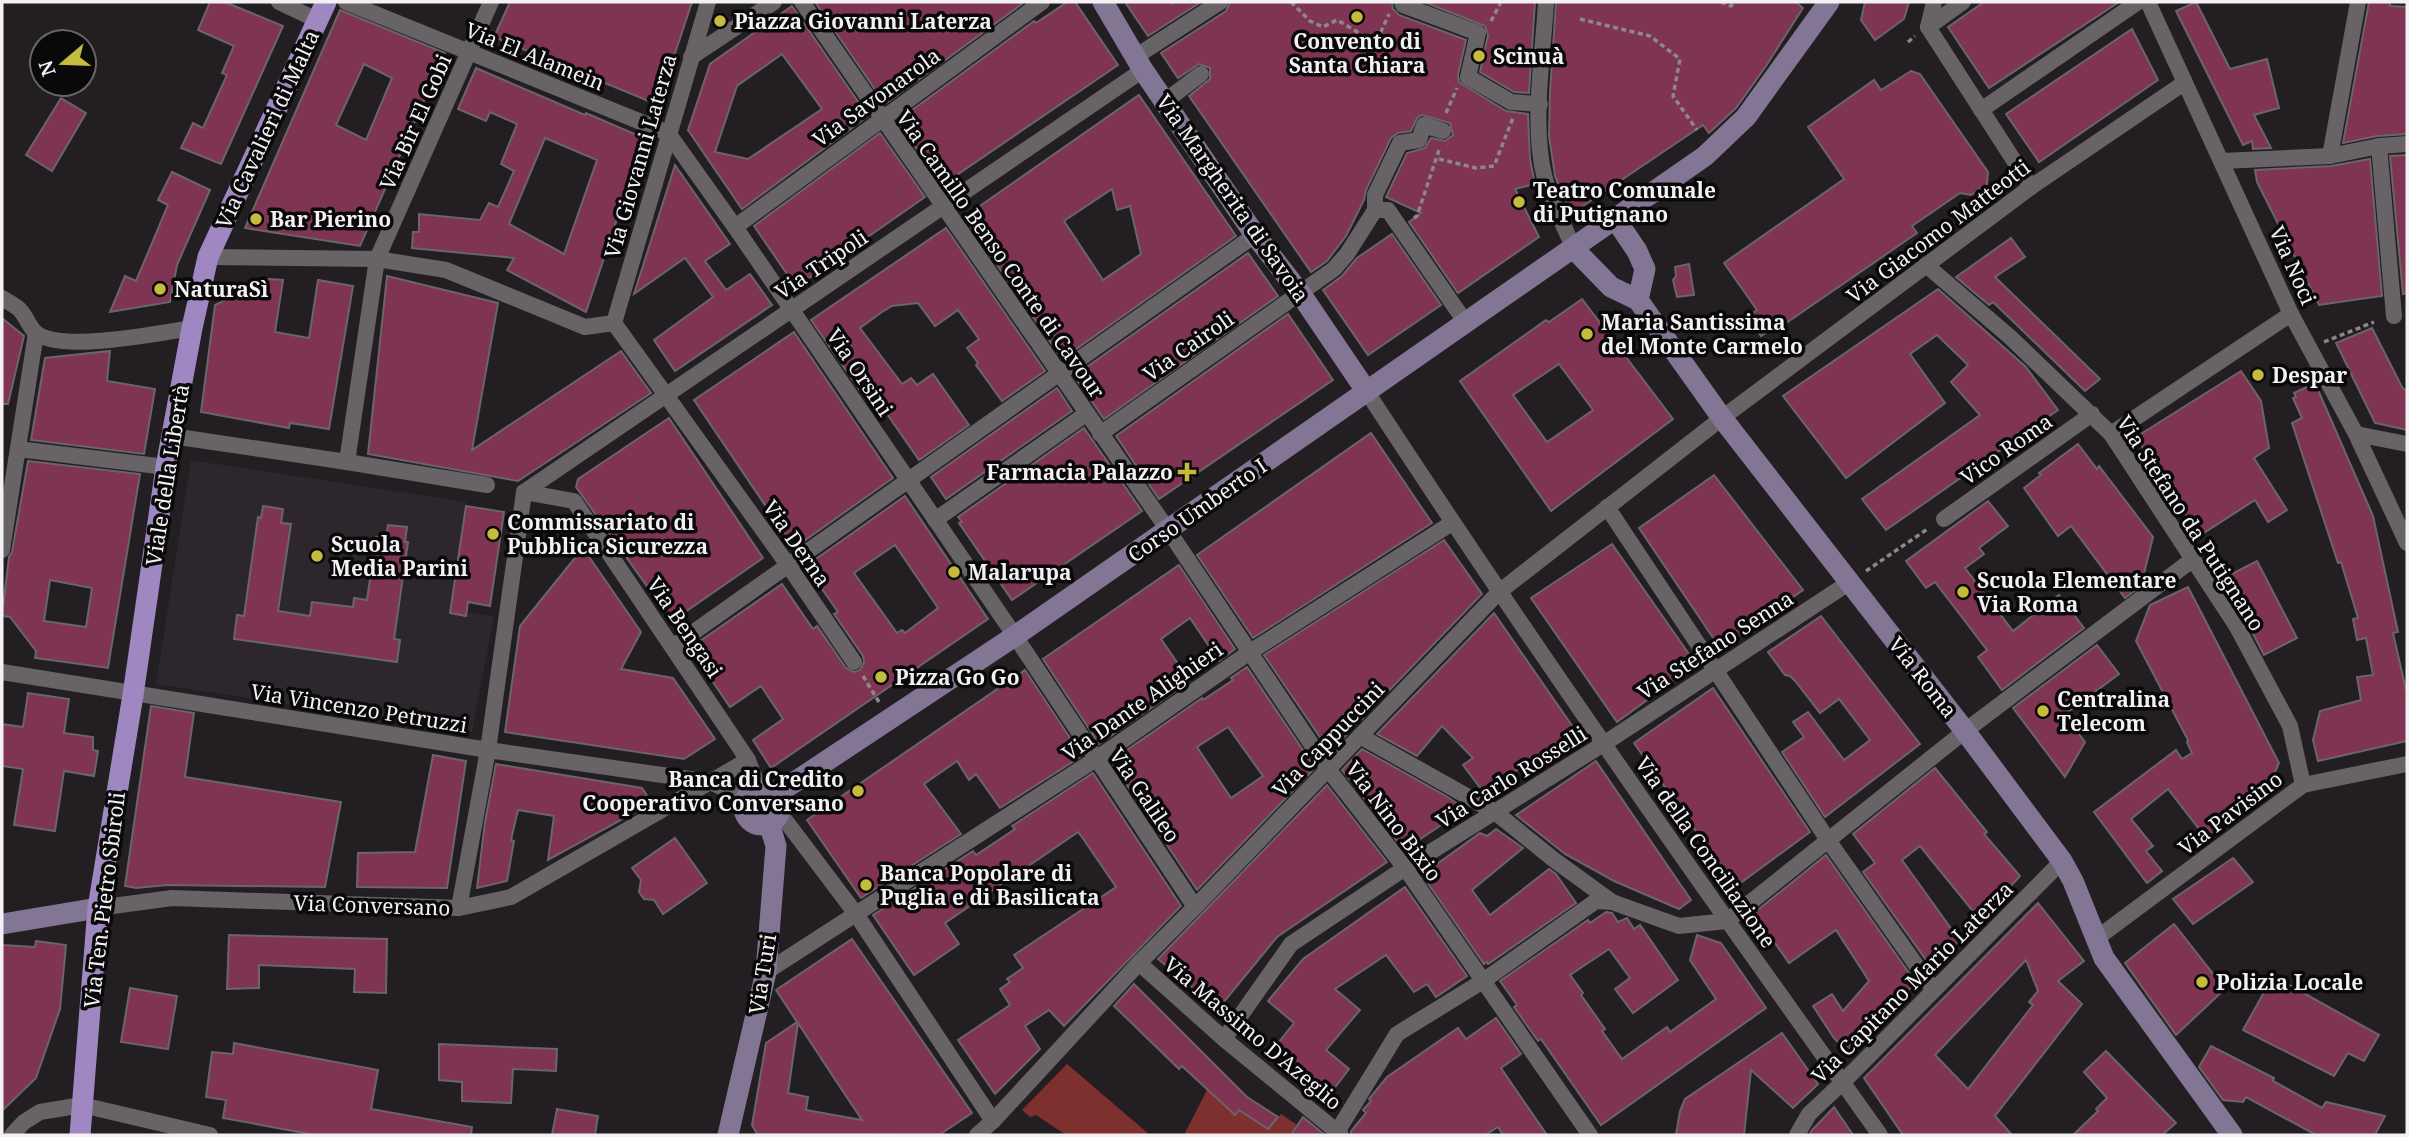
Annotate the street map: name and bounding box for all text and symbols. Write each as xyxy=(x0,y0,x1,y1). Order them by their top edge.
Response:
place label: Piazza Giovanni Laterza xyxy=(734,7,992,35)
marker: Convento di Santa Chiara xyxy=(1349,9,1365,25)
marker: Piazza Giovanni Laterza xyxy=(712,13,728,29)
street label: Via El Alamein xyxy=(461,15,609,97)
street label: Via Cavalieri di Malta xyxy=(209,25,325,233)
place label: Convento di Santa Chiara xyxy=(1289,27,1425,79)
north arrow xyxy=(28,28,98,98)
street label: Via Savonarola xyxy=(807,41,945,153)
place label: Scinuà xyxy=(1493,42,1564,70)
marker: Scinuà xyxy=(1471,48,1487,64)
street label: Via Bir El Gobi xyxy=(373,49,458,194)
street label: Via Giovanni Laterza xyxy=(597,51,683,261)
text: N xyxy=(32,57,62,80)
street label: Via Margherita di Savoia xyxy=(1150,88,1316,308)
street label: Via Camillo Benso Conte di Cavour xyxy=(890,104,1112,404)
street label: Via Giacomo Matteotti xyxy=(1841,153,2036,309)
place label: Teatro Comunale di Putignano xyxy=(1533,176,1716,228)
marker: Teatro Comunale di Putignano xyxy=(1511,194,1527,210)
place label: Bar Pierino xyxy=(270,205,391,233)
marker: Bar Pierino xyxy=(248,211,264,227)
street label: Via Noci xyxy=(2263,221,2323,309)
street label: Via Tripoli xyxy=(769,223,873,305)
place label: NaturaSì xyxy=(174,275,269,303)
marker: NaturaSì xyxy=(152,281,168,297)
street label: Via Cairoli xyxy=(1137,304,1239,388)
place label: Maria Santissima del Monte Carmelo xyxy=(1601,308,1803,360)
street label: Via Orsini xyxy=(820,323,900,422)
marker: Maria Santissima del Monte Carmelo xyxy=(1579,326,1595,342)
place label: Despar xyxy=(2272,361,2347,389)
marker: Despar xyxy=(2250,367,2266,383)
street label: Viale della Libertà xyxy=(139,382,195,568)
street label: Vico Roma xyxy=(1954,407,2058,491)
street label: Via Stefano da Putignano xyxy=(2111,410,2271,636)
street label: Corso Umberto I xyxy=(1122,452,1272,568)
place label: Farmacia Palazzo xyxy=(986,458,1173,486)
marker: Farmacia Palazzo xyxy=(1179,464,1195,480)
street label: Via Derna xyxy=(757,494,837,592)
place label: Commissariato di Pubblica Sicurezza xyxy=(507,508,708,560)
marker: Commissariato di Pubblica Sicurezza xyxy=(485,526,501,542)
place label: Scuola Media Parini xyxy=(331,530,468,582)
marker: Scuola Media Parini xyxy=(309,548,325,564)
place label: Malarupa xyxy=(968,558,1072,586)
marker: Malarupa xyxy=(946,564,962,580)
place label: Scuola Elementare Via Roma xyxy=(1977,566,2177,618)
street label: Via Bengasi xyxy=(641,571,729,683)
street label: Via Stefano Senna xyxy=(1632,584,1798,706)
marker: Scuola Elementare Via Roma xyxy=(1955,584,1971,600)
street label: Via Roma xyxy=(1882,631,1964,723)
street label: Via Dante Alighieri xyxy=(1056,635,1228,767)
place label: Pizza Go Go xyxy=(895,663,1020,691)
marker: Pizza Go Go xyxy=(873,669,889,685)
street label: Via Cappuccini xyxy=(1266,675,1390,803)
street label: Via Vincenzo Petruzzi xyxy=(249,677,469,739)
place label: Centralina Telecom xyxy=(2057,685,2170,737)
marker: Centralina Telecom xyxy=(2035,703,2051,719)
street label: Via Carlo Rosselli xyxy=(1430,719,1592,835)
street label: Via Galileo xyxy=(1103,742,1187,848)
street label: Via della Conciliazione xyxy=(1629,751,1783,953)
street label: Via Nino Bixio xyxy=(1340,755,1448,887)
place label: Banca di Credito Cooperativo Conversano xyxy=(582,765,844,817)
street label: Via Pavisino xyxy=(2172,765,2288,861)
marker: Banca di Credito Cooperativo Conversano xyxy=(850,783,866,799)
street label: Via Ten. Pietro Sbiroli xyxy=(77,790,131,1010)
place label: Banca Popolare di Puglia e di Basilicata xyxy=(880,859,1100,911)
street label: Via Capitano Mario Laterza xyxy=(1805,875,2019,1089)
marker: Banca Popolare di Puglia e di Basilicata xyxy=(858,877,874,893)
street label: Via Conversano xyxy=(293,888,451,922)
street label: Via Turi xyxy=(742,932,782,1016)
street label: Via Massimo D'Azeglio xyxy=(1158,950,1348,1116)
place label: Polizia Locale xyxy=(2216,968,2363,996)
marker: Polizia Locale xyxy=(2194,974,2210,990)

